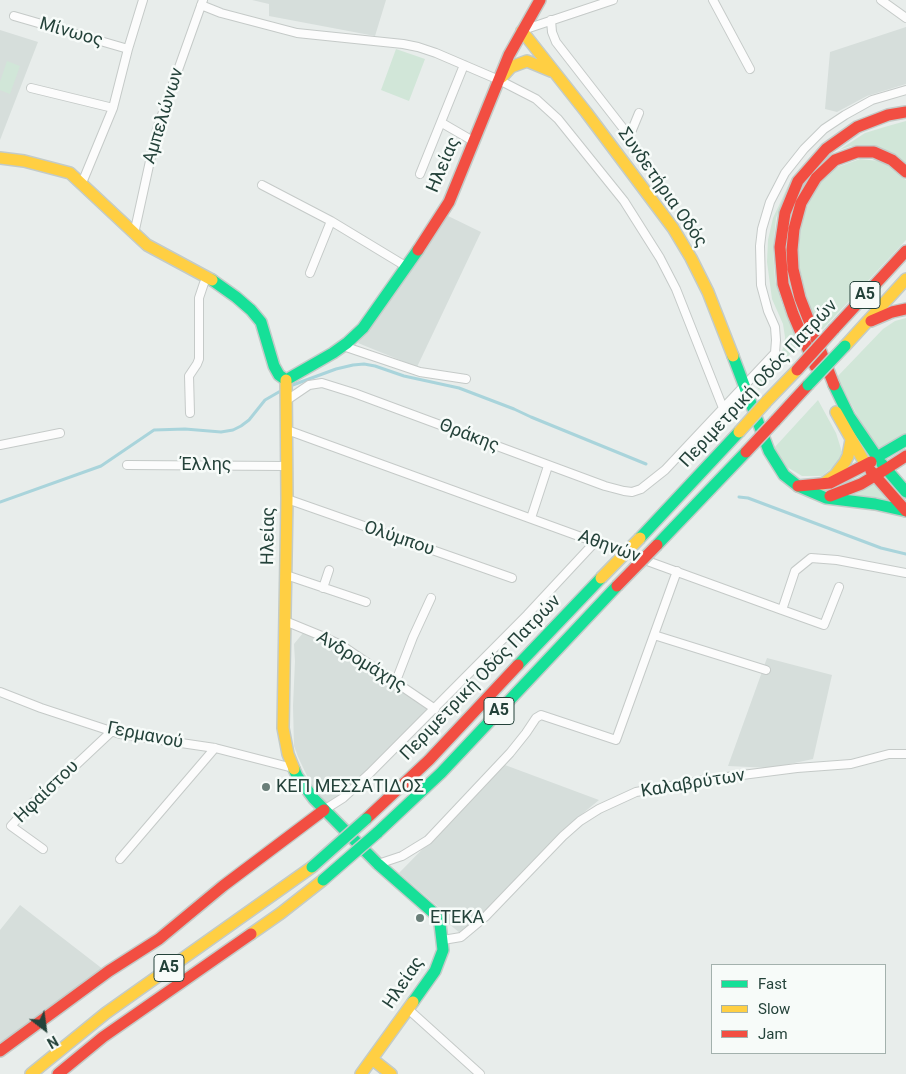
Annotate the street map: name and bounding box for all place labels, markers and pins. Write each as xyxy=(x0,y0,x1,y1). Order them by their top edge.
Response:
place label: ΚΕΠ ΜΕΣΣΑΤΙΔΟΣ xyxy=(276,776,424,798)
marker: ΚΕΠ ΜΕΣΣΑΤΙΔΟΣ xyxy=(260,781,272,793)
place label: ΕΤΕΚΑ xyxy=(430,907,484,929)
marker: ΕΤΕΚΑ xyxy=(414,912,426,924)

